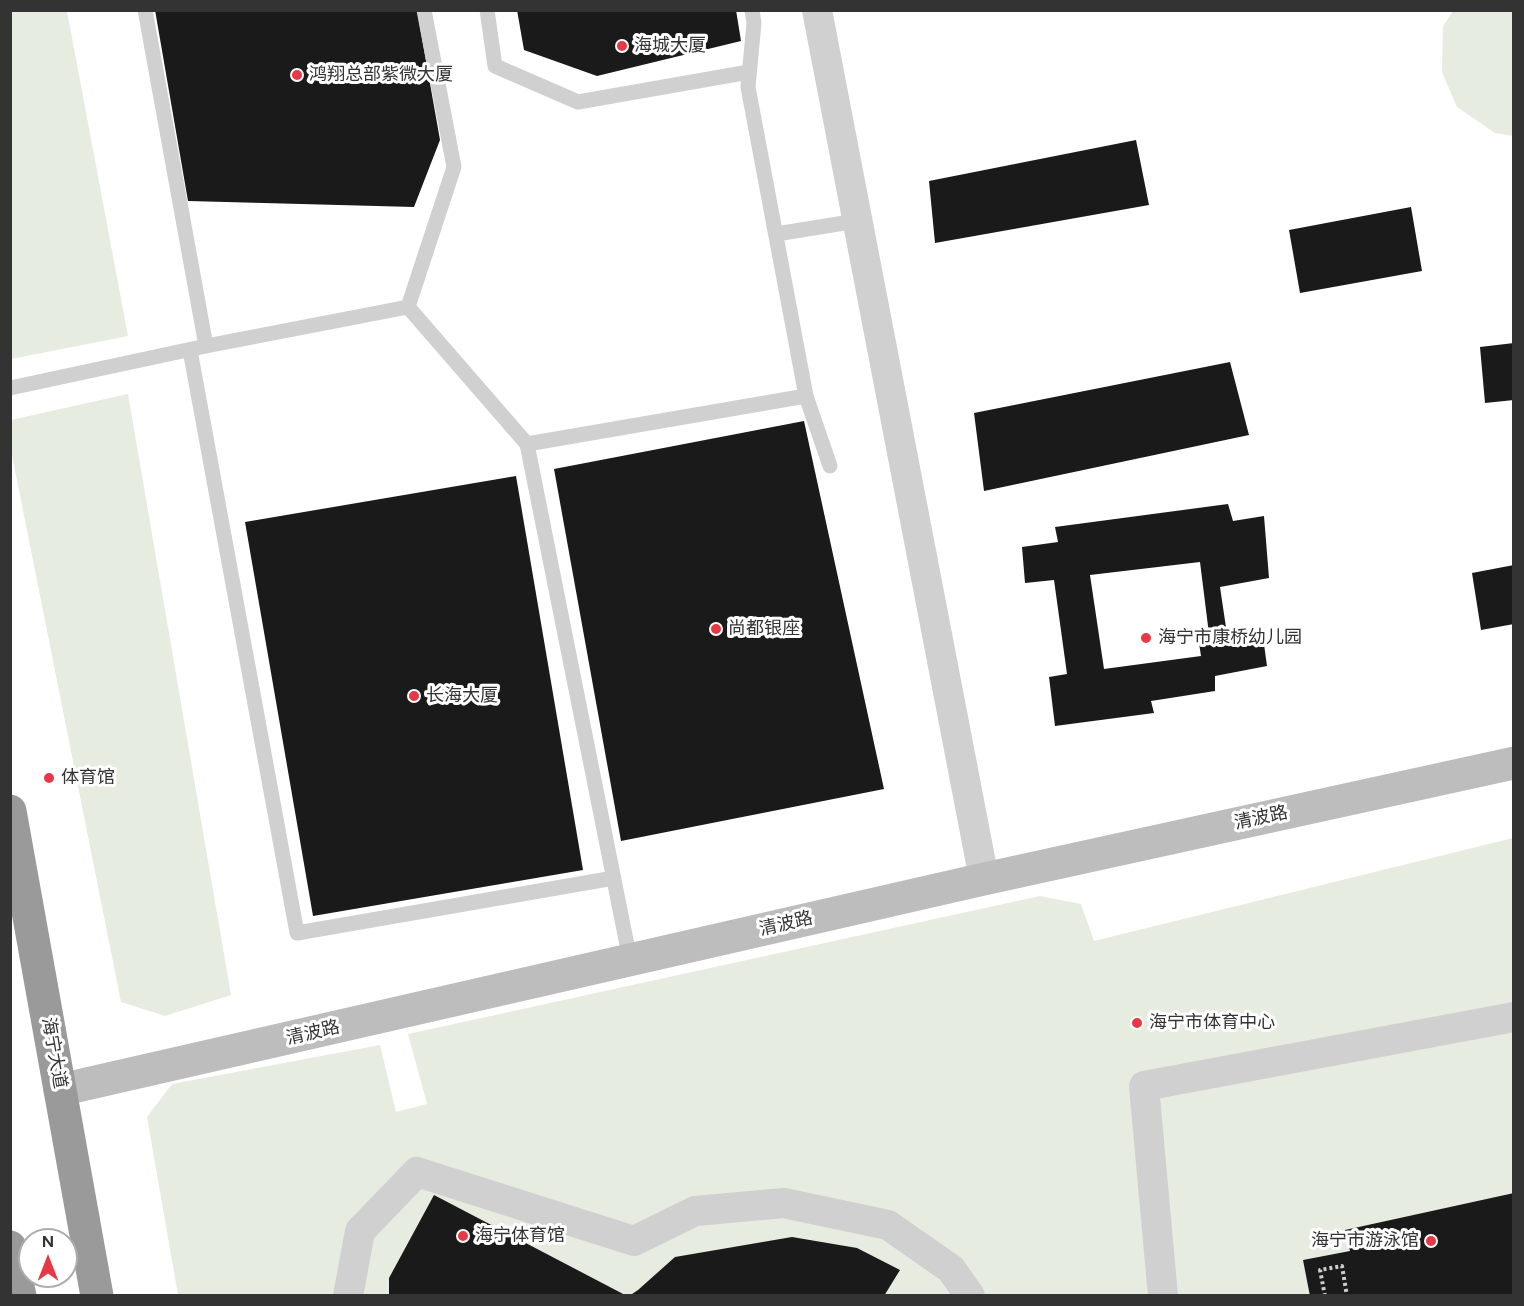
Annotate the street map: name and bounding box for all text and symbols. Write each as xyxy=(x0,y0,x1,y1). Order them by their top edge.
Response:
place label: 海城大厦 xyxy=(634,35,706,57)
marker: 海城大厦 xyxy=(615,39,629,53)
place label: 鸿翔总部紫微大厦 xyxy=(309,64,453,86)
marker: 鸿翔总部紫微大厦 xyxy=(290,68,304,82)
place label: 尚都银座 xyxy=(728,618,800,640)
marker: 尚都银座 xyxy=(709,622,723,636)
place label: 海宁市康桥幼儿园 xyxy=(1158,627,1302,649)
marker: 海宁市康桥幼儿园 xyxy=(1139,631,1153,645)
place label: 长海大厦 xyxy=(426,685,498,707)
marker: 长海大厦 xyxy=(407,689,421,703)
place label: 体育馆 xyxy=(61,767,115,789)
marker: 体育馆 xyxy=(42,771,56,785)
street label: 清波路 xyxy=(1232,802,1290,834)
street label: 清波路 xyxy=(757,907,815,941)
place label: 海宁市体育中心 xyxy=(1149,1012,1275,1034)
street label: 海宁大道 xyxy=(37,1016,71,1090)
street label: 清波路 xyxy=(284,1016,342,1050)
marker: 海宁市体育中心 xyxy=(1130,1016,1144,1030)
place label: 海宁体育馆 xyxy=(475,1225,565,1247)
north arrow xyxy=(18,1228,78,1288)
marker: 海宁体育馆 xyxy=(456,1229,470,1243)
place label: 海宁市游泳馆 xyxy=(1311,1230,1419,1252)
text: N xyxy=(42,1232,54,1251)
marker: 海宁市游泳馆 xyxy=(1424,1234,1438,1248)

